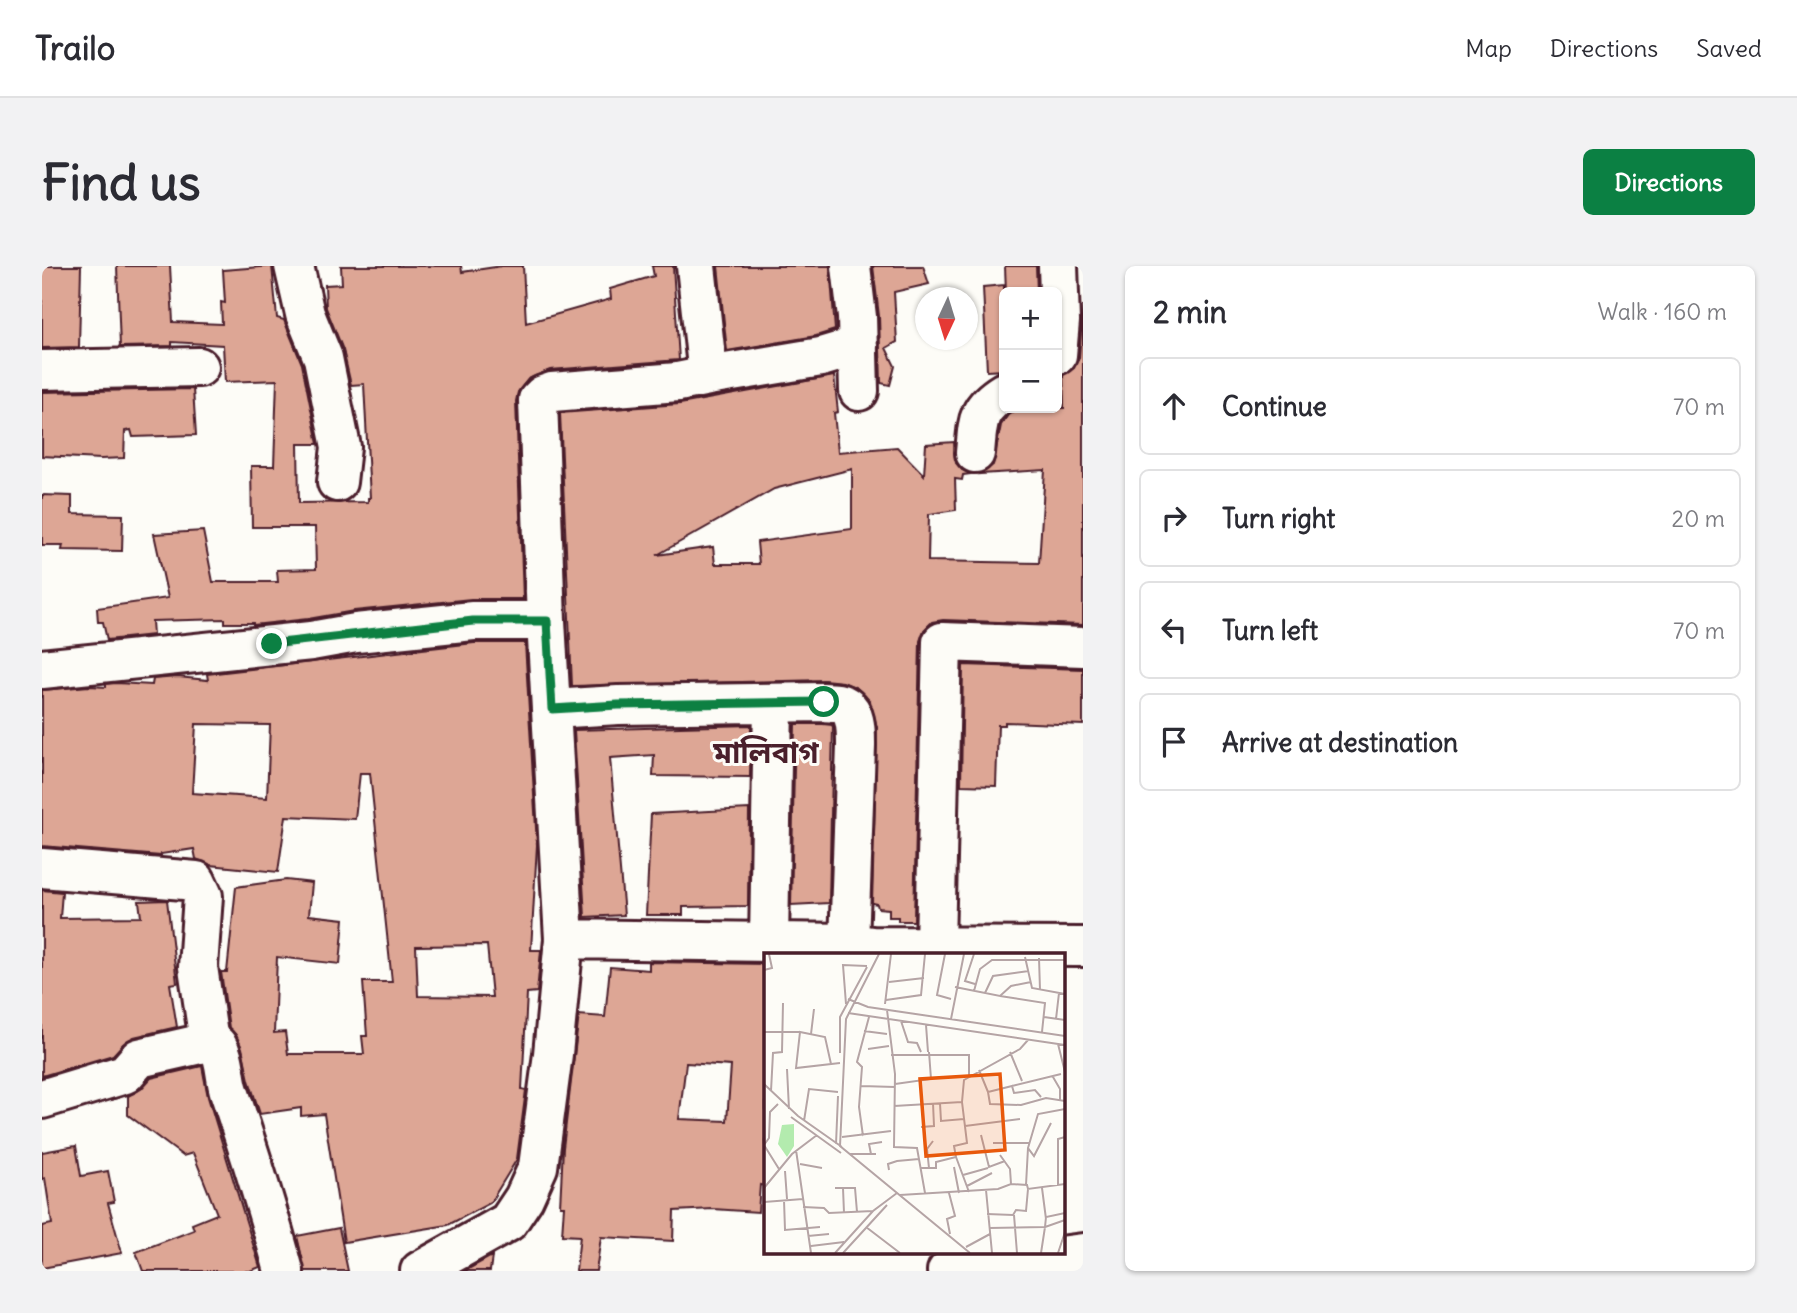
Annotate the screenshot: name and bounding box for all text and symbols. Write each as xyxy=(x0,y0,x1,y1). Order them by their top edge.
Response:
text: Trailo xyxy=(35,27,115,69)
text: Map xyxy=(1465,33,1512,63)
text: Directions xyxy=(1550,33,1658,63)
text: Saved xyxy=(1696,33,1762,63)
button: Directions xyxy=(1583,149,1755,215)
text: Find us xyxy=(42,152,200,213)
north arrow xyxy=(915,287,978,350)
map controls xyxy=(999,287,1062,413)
button: + xyxy=(999,287,1062,350)
text: 2 min xyxy=(1153,293,1227,331)
text: Walk · 160 m xyxy=(1598,297,1727,326)
button: − xyxy=(999,350,1062,413)
icon: ahead xyxy=(1155,387,1193,425)
text: Continue xyxy=(1222,390,1327,423)
text: 70 m xyxy=(1673,392,1725,421)
icon: right xyxy=(1155,499,1193,537)
text: Turn right xyxy=(1222,502,1335,535)
text: 20 m xyxy=(1672,504,1725,533)
icon: left xyxy=(1155,611,1193,649)
text: Turn left xyxy=(1222,614,1318,647)
text: 70 m xyxy=(1673,616,1725,645)
route end xyxy=(256,628,287,659)
route start xyxy=(808,686,839,717)
icon: arrive xyxy=(1155,723,1193,761)
text: Arrive at destination xyxy=(1222,726,1458,759)
district label: মালিবাগ xyxy=(712,733,819,771)
inset map xyxy=(764,953,1066,1254)

